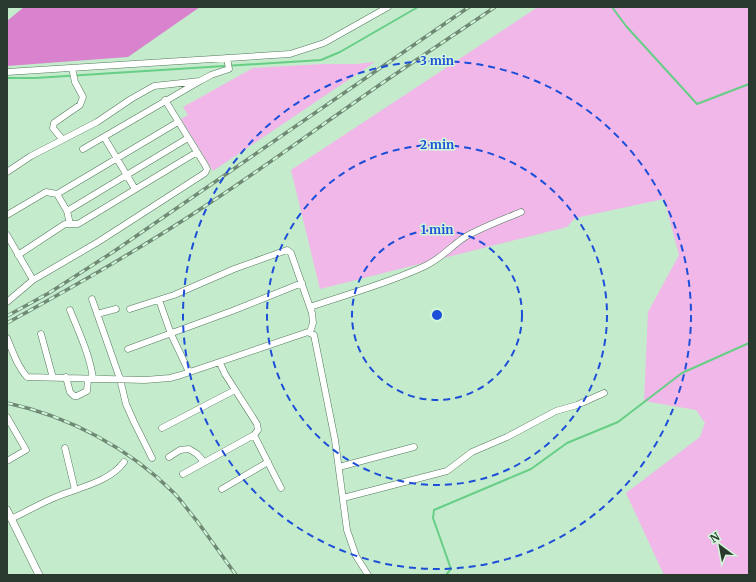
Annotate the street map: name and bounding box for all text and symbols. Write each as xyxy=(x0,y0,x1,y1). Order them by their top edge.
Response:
text: 3 min xyxy=(420,53,454,68)
text: 2 min xyxy=(420,137,454,152)
text: 1 min xyxy=(421,222,453,237)
centre of rings xyxy=(430,308,444,322)
north arrow xyxy=(700,526,740,566)
text: N xyxy=(707,529,722,546)

